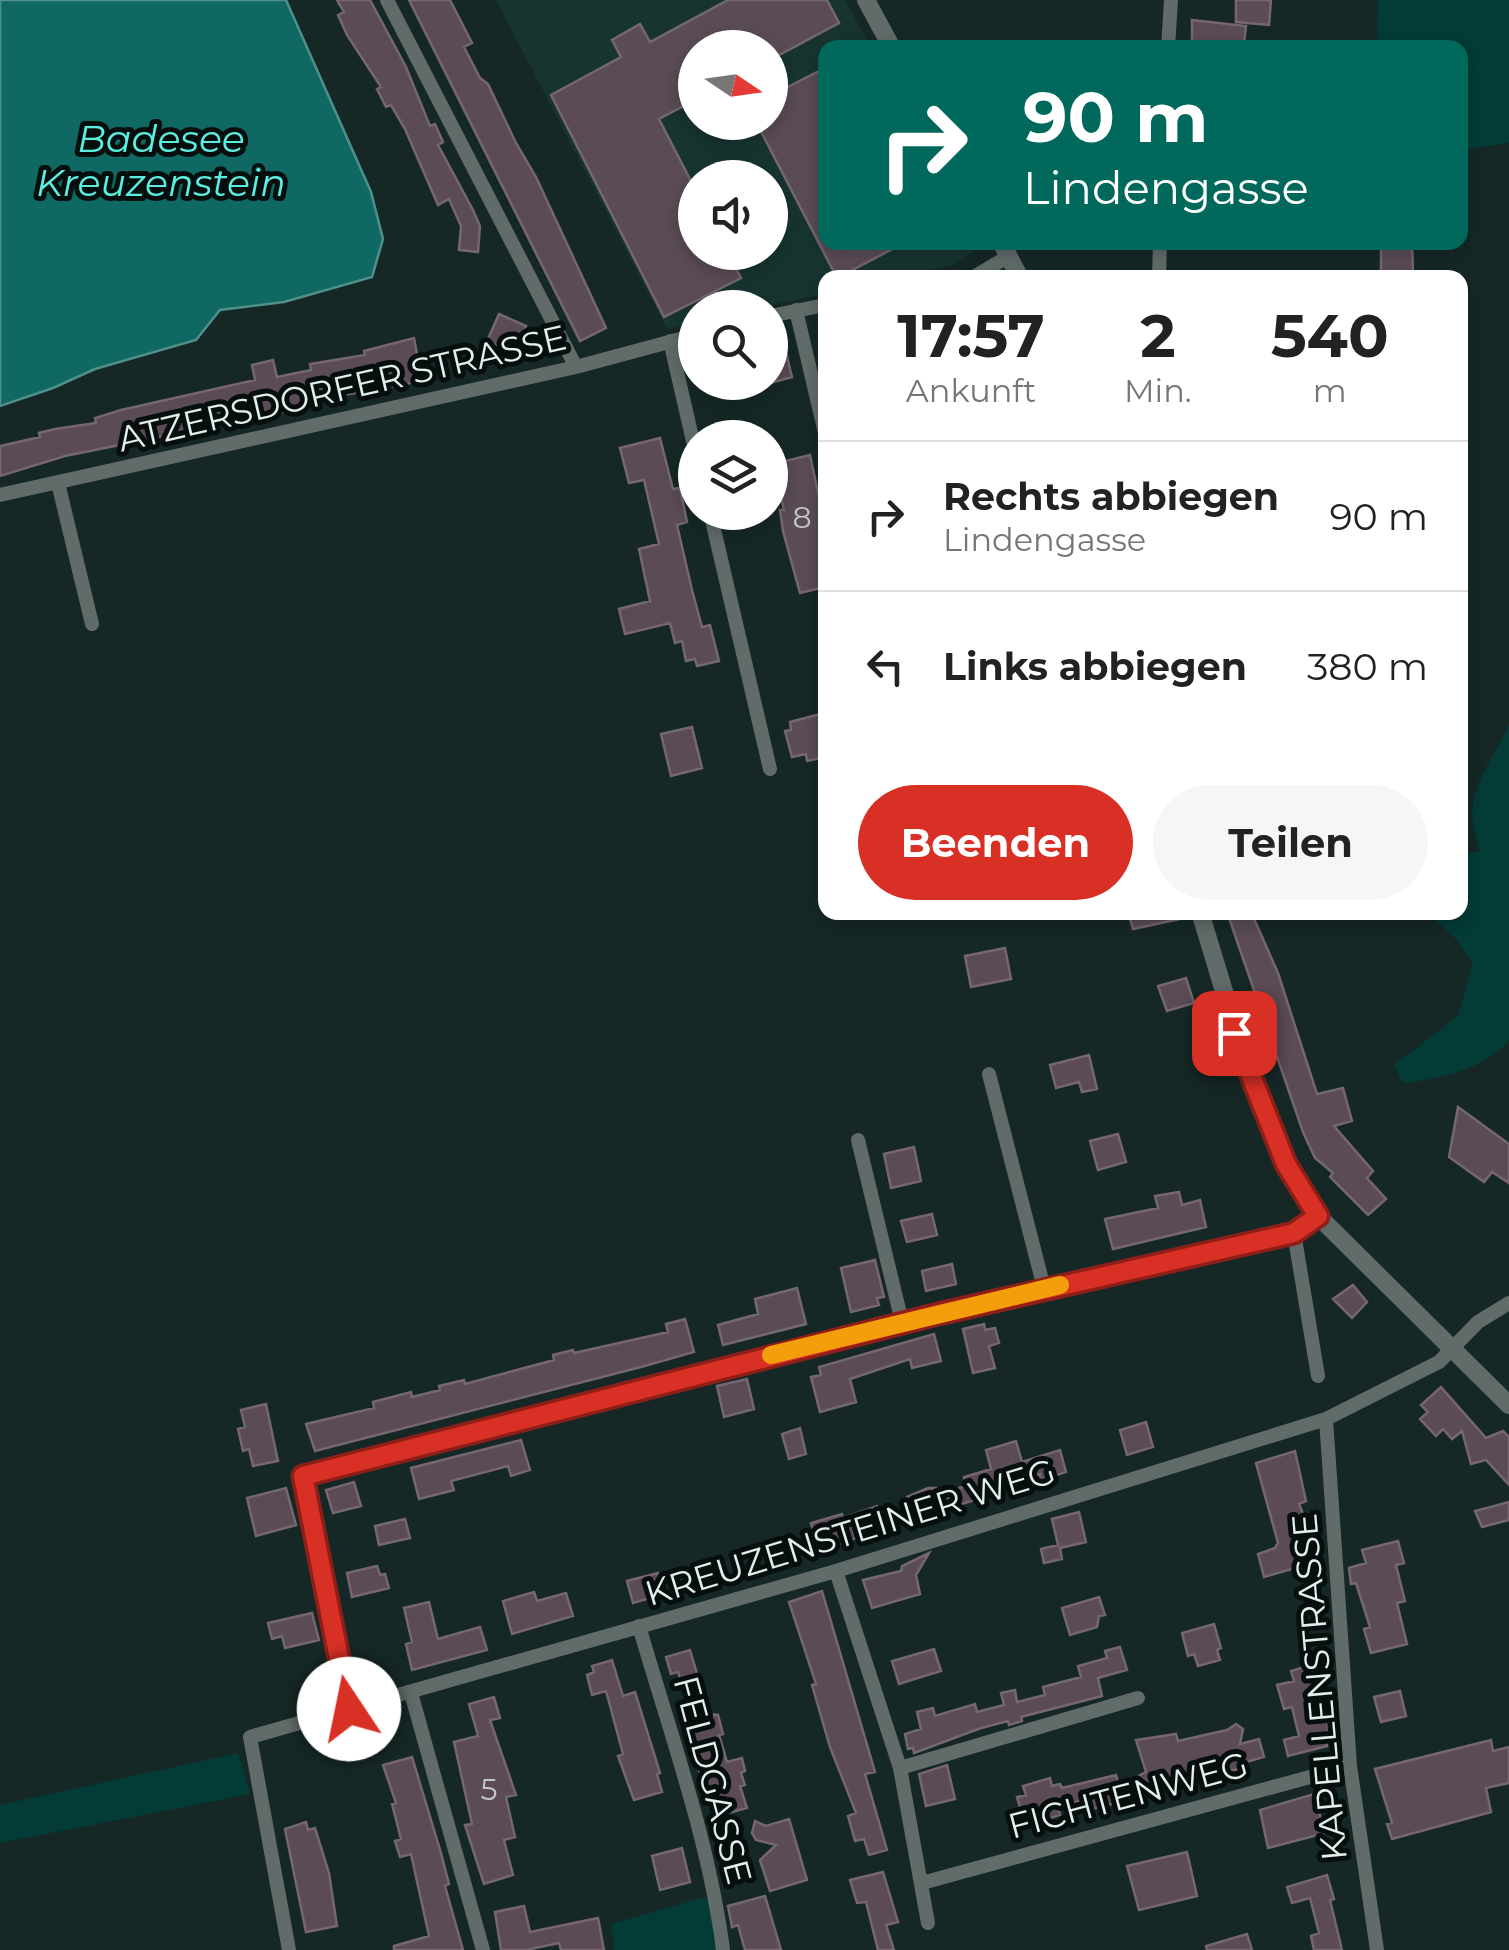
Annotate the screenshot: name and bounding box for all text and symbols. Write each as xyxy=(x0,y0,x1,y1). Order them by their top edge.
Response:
north arrow xyxy=(678,30,788,140)
map controls xyxy=(678,30,788,530)
text: 90 m xyxy=(1023,74,1208,160)
icon: right xyxy=(858,80,988,210)
water label: Badesee Kreuzenstein xyxy=(36,115,286,206)
button: sound xyxy=(678,160,788,270)
text: Lindengasse xyxy=(1023,160,1309,215)
button: search xyxy=(678,290,788,400)
text: 17:57 xyxy=(897,299,1045,372)
text: 2 xyxy=(1140,299,1176,372)
text: 540 xyxy=(1271,299,1389,372)
street label: ATZERSDORFER STRASSE xyxy=(114,315,570,461)
text: Ankunft xyxy=(906,371,1036,410)
text: Min. xyxy=(1124,371,1192,410)
text: m xyxy=(1313,371,1347,410)
button: layers xyxy=(678,420,788,530)
text: Rechts abbiegen xyxy=(943,473,1279,520)
icon: right xyxy=(858,489,913,544)
text: 90 m xyxy=(1329,493,1428,540)
house number: 8 xyxy=(792,499,812,536)
text: Lindengasse xyxy=(943,520,1146,559)
icon: left xyxy=(858,639,913,694)
text: Links abbiegen xyxy=(943,643,1247,690)
text: 380 m xyxy=(1307,643,1428,690)
button: Beenden xyxy=(858,785,1133,900)
button: Teilen xyxy=(1153,785,1428,900)
pin xyxy=(1192,991,1277,1076)
icon: arrive xyxy=(1207,1006,1262,1061)
street label: KREUZENSTEINER WEG xyxy=(640,1449,1060,1615)
street label: KAPELLENSTRASSE xyxy=(1282,1512,1356,1862)
position arrow xyxy=(297,1657,401,1761)
street label: FELDGASSE xyxy=(665,1671,761,1889)
street label: FICHTENWEG xyxy=(1004,1742,1252,1848)
house number: 5 xyxy=(481,1771,497,1808)

